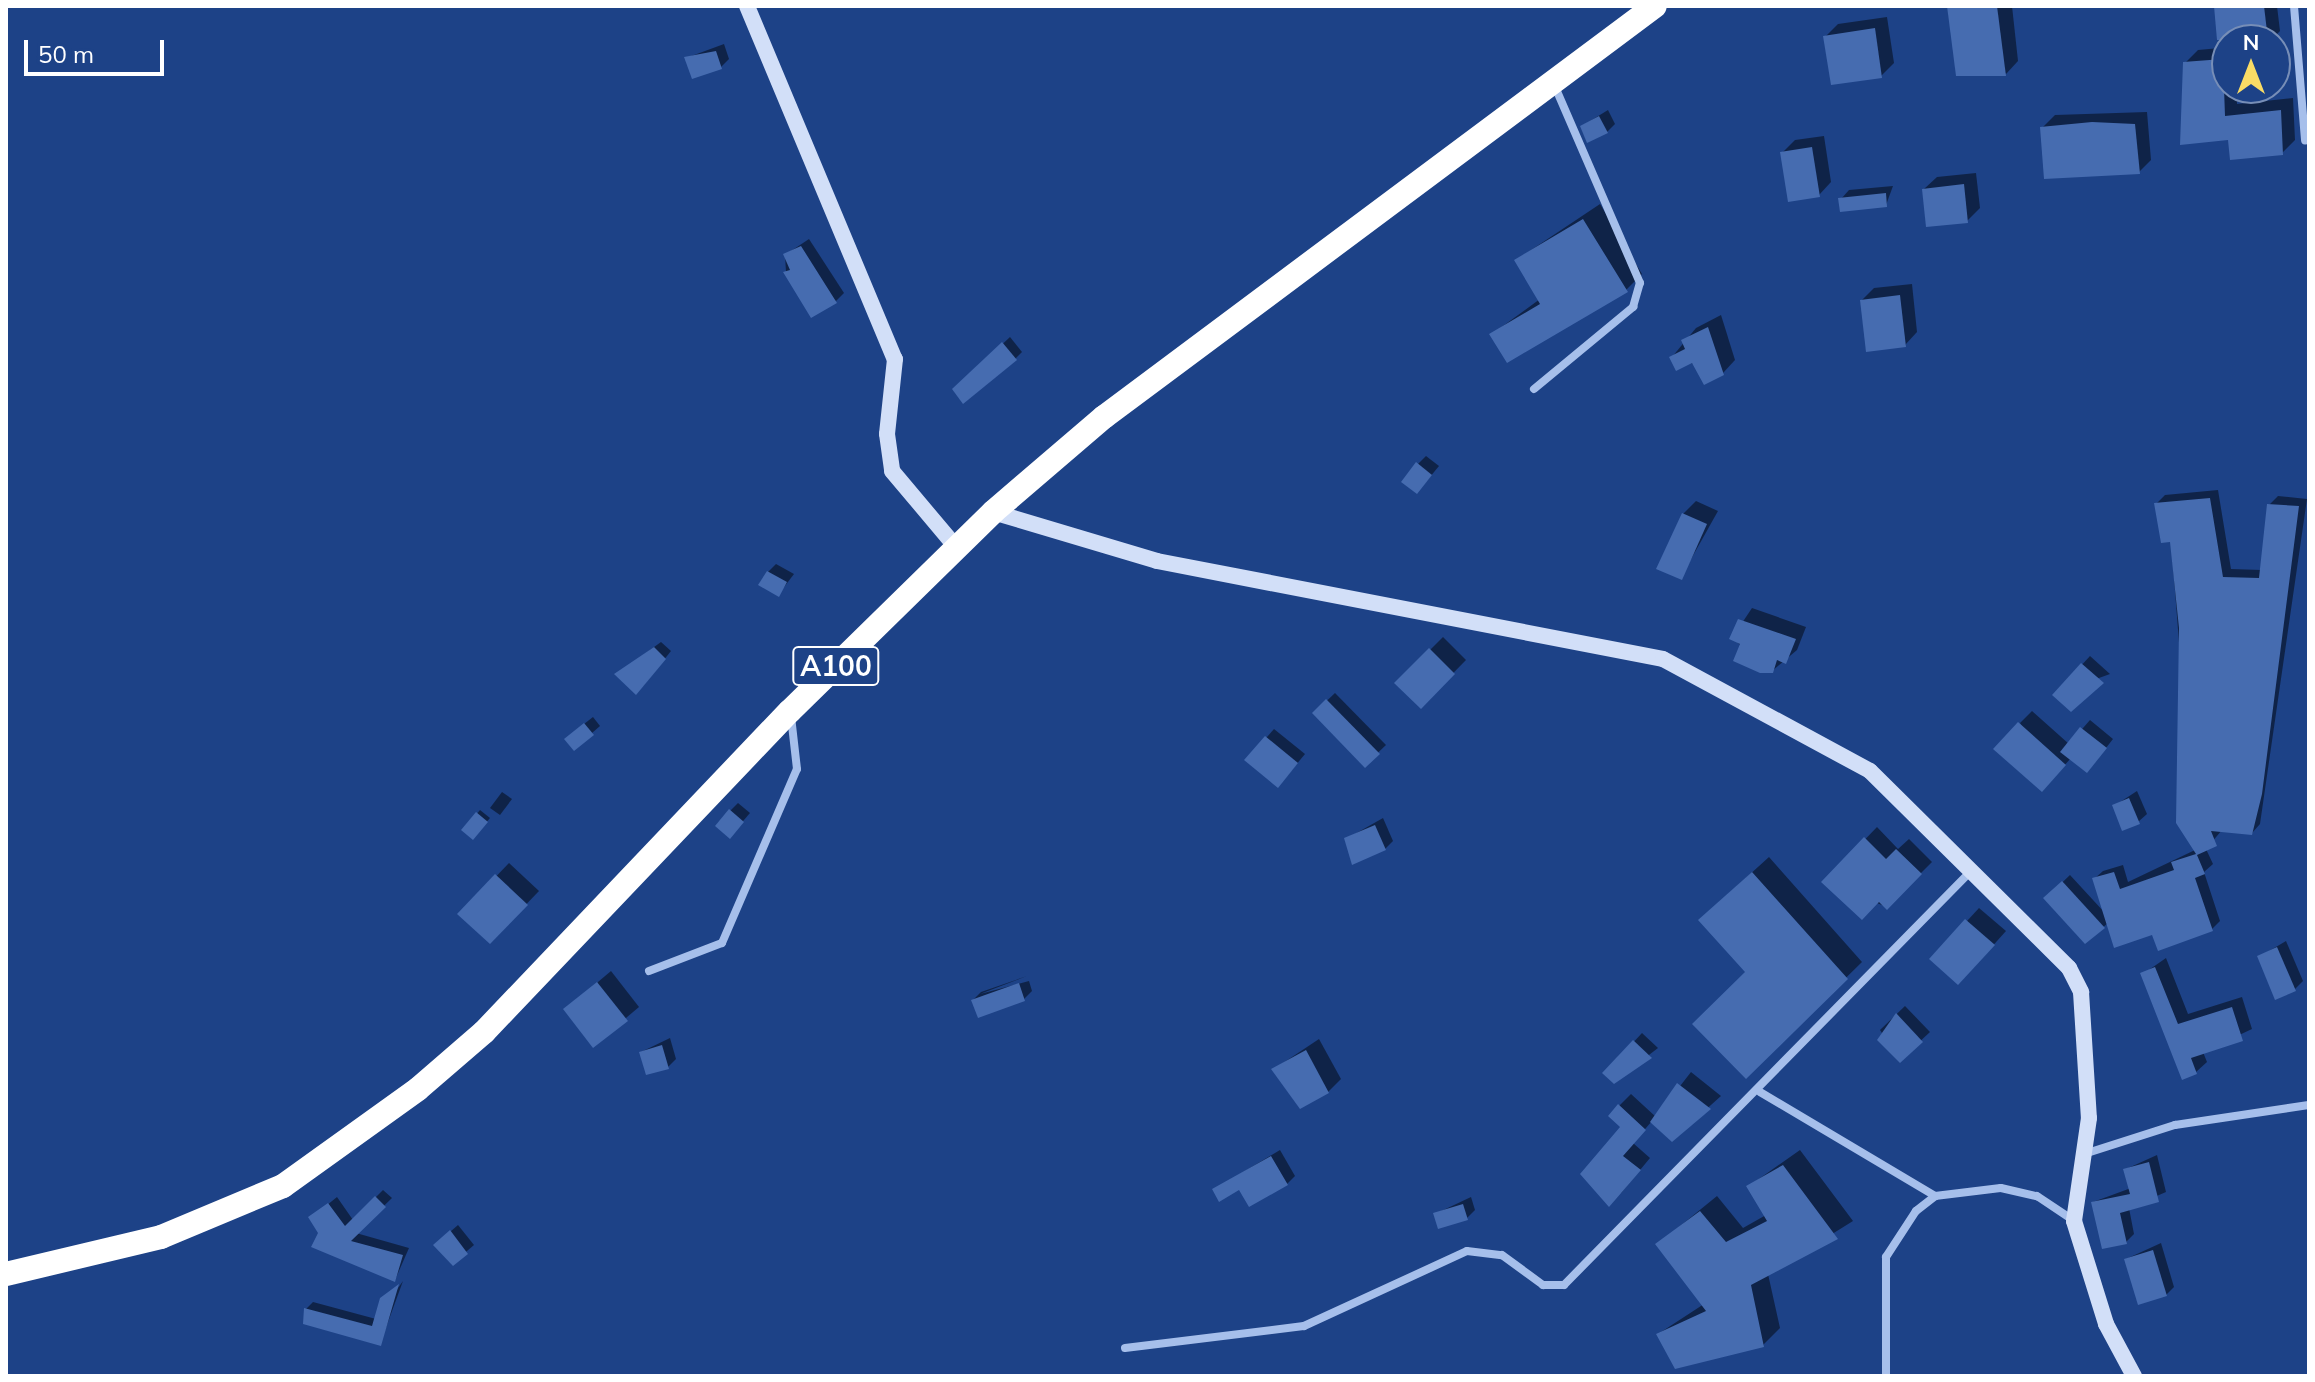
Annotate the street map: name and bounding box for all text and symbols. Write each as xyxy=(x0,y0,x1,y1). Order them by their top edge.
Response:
scale bar xyxy=(28,24,168,74)
north arrow xyxy=(2211,24,2291,104)
text: N xyxy=(2243,28,2259,56)
text: 50 m xyxy=(38,39,94,69)
road number: A100 xyxy=(792,642,880,690)

